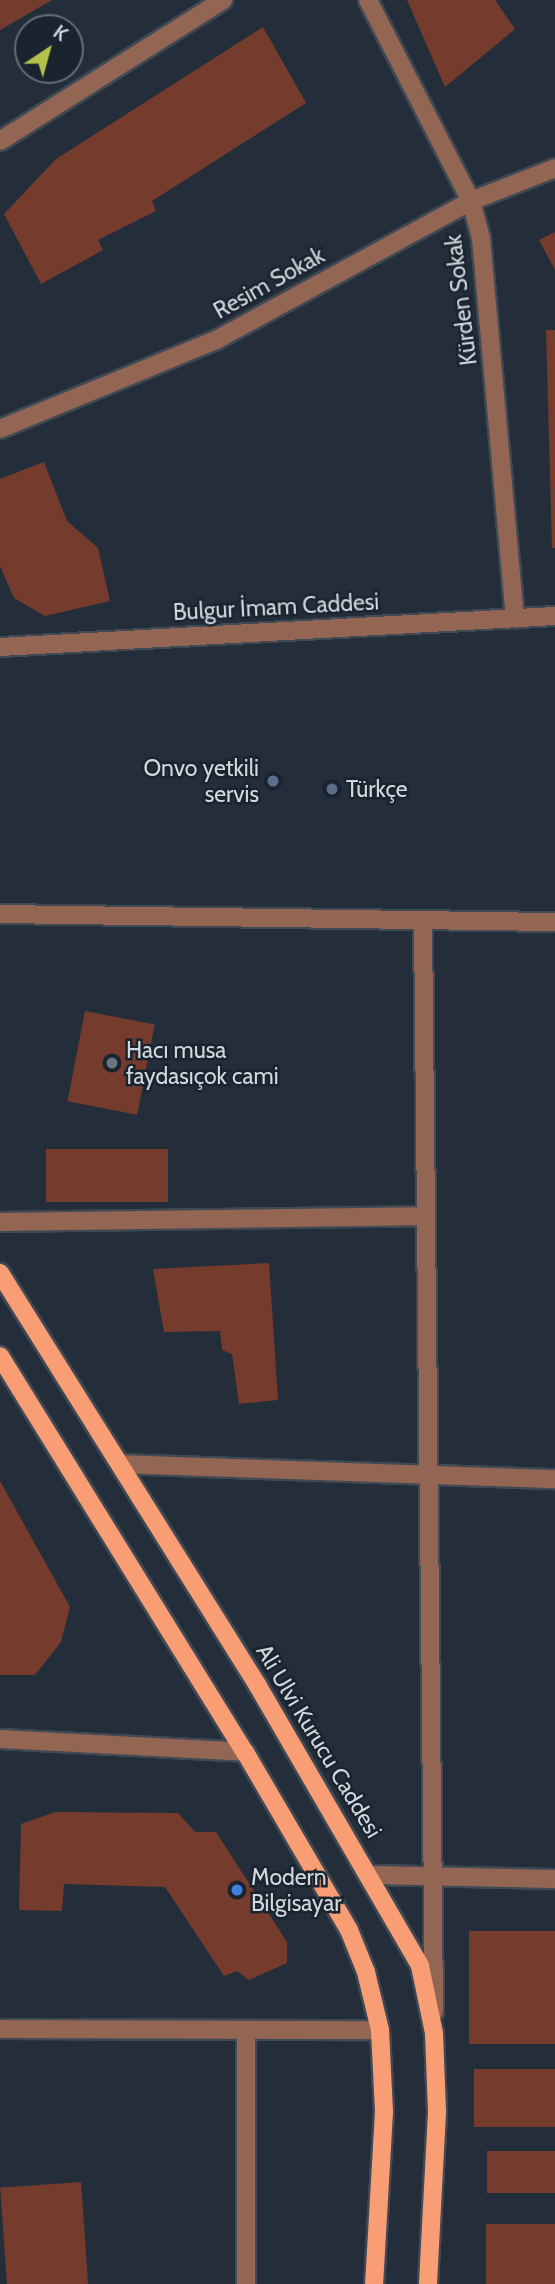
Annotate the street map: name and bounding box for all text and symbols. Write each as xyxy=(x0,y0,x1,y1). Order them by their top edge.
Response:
north arrow xyxy=(14,14,84,84)
text: K xyxy=(49,20,72,46)
street label: Kürden Sokak xyxy=(439,233,483,367)
street label: Resim Sokak xyxy=(209,241,329,325)
street label: Bulgur İmam Caddesi xyxy=(172,588,380,626)
place label: Onvo yetkili servis xyxy=(144,754,259,808)
marker: Onvo yetkili servis xyxy=(265,773,281,789)
place label: Türkçe xyxy=(346,775,407,803)
marker: Türkçe xyxy=(324,781,340,797)
place label: Hacı musa faydasıçok cami xyxy=(126,1036,279,1090)
marker: Hacı musa faydasıçok cami xyxy=(104,1055,120,1071)
street label: Ali Ulvi Kurucu Caddesi xyxy=(250,1639,388,1843)
place label: Modern Bilgisayar xyxy=(251,1863,342,1917)
marker: Modern Bilgisayar xyxy=(229,1882,245,1898)

